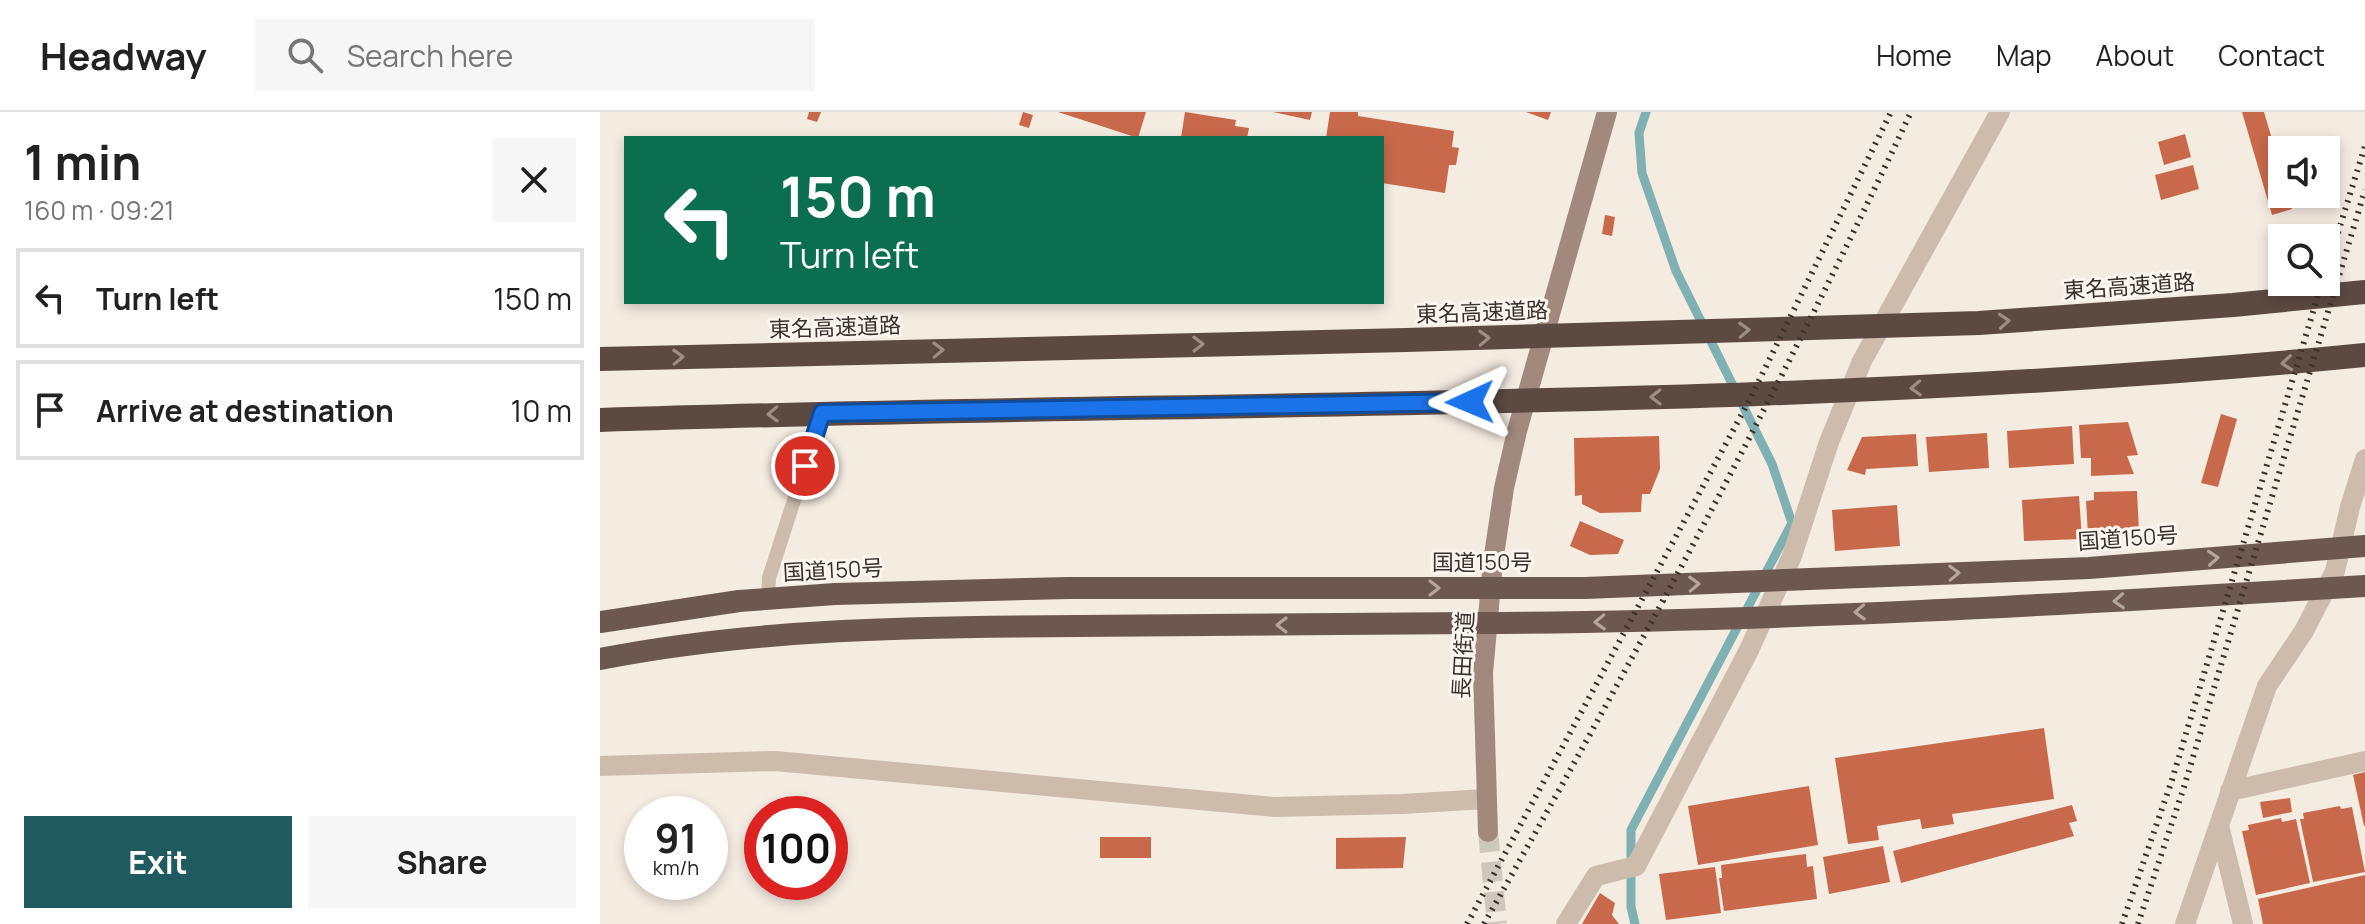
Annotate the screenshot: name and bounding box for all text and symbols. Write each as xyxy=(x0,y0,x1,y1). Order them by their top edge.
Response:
search box xyxy=(255,19,815,91)
text: Headway xyxy=(40,29,207,81)
icon: search xyxy=(283,33,327,77)
text: Search here xyxy=(347,35,513,76)
text: Home xyxy=(1876,36,1952,74)
text: Map xyxy=(1996,36,2052,74)
text: About xyxy=(2096,36,2174,74)
text: Contact xyxy=(2218,36,2325,74)
text: 1 min xyxy=(24,129,141,194)
map controls xyxy=(2268,136,2340,296)
button: sound xyxy=(2268,136,2340,208)
button: close xyxy=(492,138,576,222)
text: 150 m xyxy=(780,157,936,234)
icon: left xyxy=(648,168,752,272)
text: 160 m · 09:21 xyxy=(24,192,174,228)
button: search xyxy=(2268,224,2340,296)
text: Turn left xyxy=(780,230,919,279)
street label: 東名高速道路 xyxy=(2062,266,2196,306)
icon: left xyxy=(28,276,72,320)
text: Turn left xyxy=(96,278,219,319)
text: 150 m xyxy=(493,278,572,319)
street label: 東名高速道路 xyxy=(1416,295,1548,329)
street label: 東名高速道路 xyxy=(769,310,901,344)
one-way arrow xyxy=(1998,313,2011,330)
one-way arrow xyxy=(1738,322,1751,339)
one-way arrow xyxy=(1478,329,1491,347)
one-way arrow xyxy=(1192,335,1205,353)
one-way arrow xyxy=(932,341,945,359)
one-way arrow xyxy=(672,348,685,366)
one-way arrow xyxy=(2280,354,2293,371)
position arrow xyxy=(1428,360,1512,444)
one-way arrow xyxy=(1909,380,1922,397)
icon: arrive xyxy=(28,388,72,432)
one-way arrow xyxy=(1649,389,1662,406)
text: Arrive at destination xyxy=(96,390,394,431)
text: 10 m xyxy=(511,390,572,431)
one-way arrow xyxy=(766,406,779,423)
pin xyxy=(771,432,839,500)
icon: arrive xyxy=(783,444,827,488)
street label: 国道150号 xyxy=(2077,520,2179,556)
street label: 国道150号 xyxy=(1432,547,1532,577)
one-way arrow xyxy=(2207,550,2220,567)
street label: 国道150号 xyxy=(782,552,884,588)
one-way arrow xyxy=(1948,565,1961,582)
one-way arrow xyxy=(1688,575,1701,592)
one-way arrow xyxy=(1428,579,1441,597)
one-way arrow xyxy=(2112,592,2125,609)
one-way arrow xyxy=(1853,603,1866,620)
street label: 長田街道 xyxy=(1446,610,1480,700)
one-way arrow xyxy=(1593,614,1606,631)
one-way arrow xyxy=(1275,616,1288,633)
speed limit sign: 100 xyxy=(744,796,848,900)
text: 91 xyxy=(655,810,697,865)
button: Exit xyxy=(24,816,292,908)
button: Share xyxy=(308,816,576,908)
text: km/h xyxy=(653,854,699,881)

